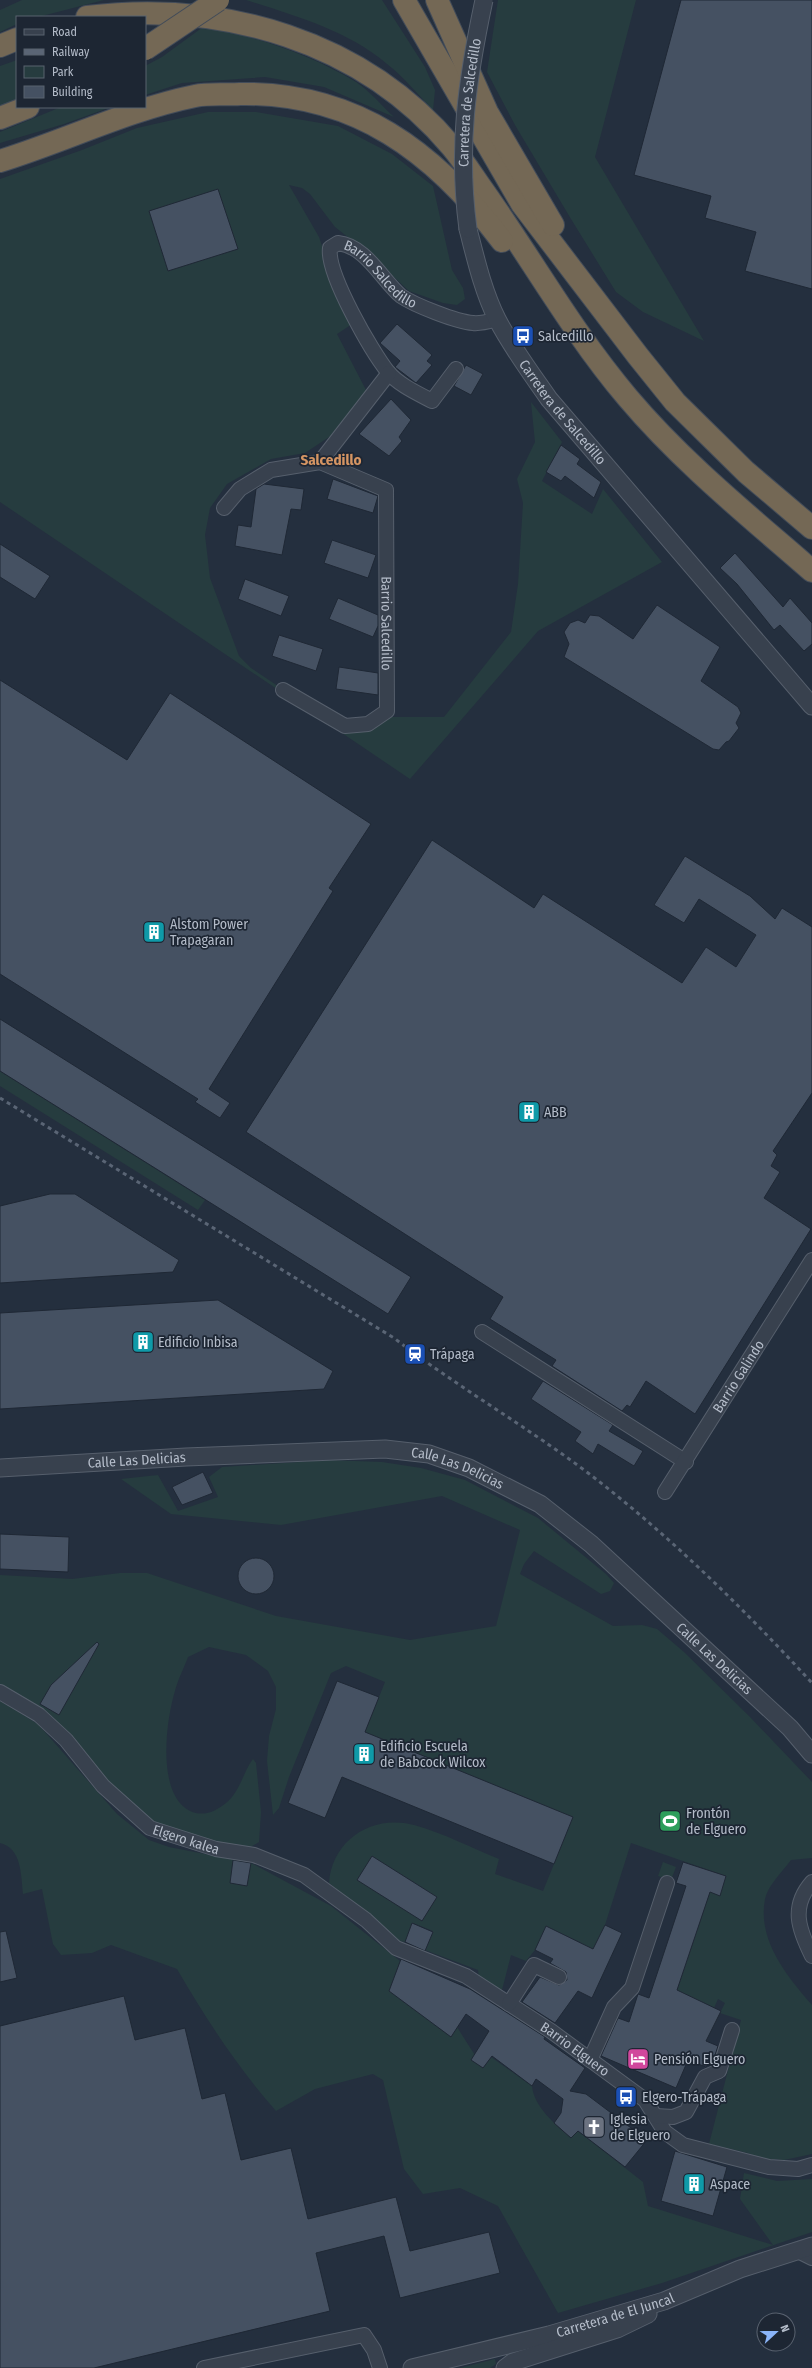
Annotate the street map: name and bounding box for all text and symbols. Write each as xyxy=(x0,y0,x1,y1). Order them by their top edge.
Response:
legend xyxy=(16,16,146,108)
text: Road xyxy=(52,25,77,39)
street label: Carretera de Salcedillo xyxy=(455,37,485,167)
text: Railway xyxy=(52,45,90,59)
text: Park xyxy=(52,65,74,79)
text: Building xyxy=(52,85,93,99)
street label: Barrio Salcedillo xyxy=(341,237,419,312)
bus stop icon: Salcedillo xyxy=(510,323,536,349)
place label: Salcedillo xyxy=(538,328,594,345)
street label: Carretera de Salcedillo xyxy=(515,357,609,468)
district label: Salcedillo xyxy=(300,451,362,469)
street label: Barrio Salcedillo xyxy=(377,576,395,671)
place label: Alstom Power Trapagaran xyxy=(170,916,248,949)
building icon: Alstom Power Trapagaran xyxy=(141,919,167,945)
building icon: ABB xyxy=(516,1099,542,1125)
place label: ABB xyxy=(544,1104,567,1121)
building icon: Edificio Inbisa xyxy=(130,1329,156,1355)
place label: Edificio Inbisa xyxy=(158,1334,238,1351)
street label: Barrio Galindo xyxy=(709,1337,768,1416)
station icon: Trápaga xyxy=(402,1341,428,1367)
place label: Trápaga xyxy=(430,1346,475,1363)
street label: Calle Las Delicias xyxy=(410,1444,506,1493)
street label: Calle Las Delicias xyxy=(87,1449,186,1472)
street label: Calle Las Delicias xyxy=(673,1619,756,1698)
place label: Edificio Escuela de Babcock Wilcox xyxy=(380,1738,486,1771)
building icon: Edificio Escuela de Babcock Wilcox xyxy=(351,1741,377,1767)
place label: Frontón de Elguero xyxy=(686,1805,746,1838)
sports icon: Frontón de Elguero xyxy=(657,1808,683,1834)
street label: Elgero kalea xyxy=(150,1821,221,1859)
street label: Barrio Elguero xyxy=(537,2019,613,2080)
hotel icon: Pensión Elguero xyxy=(625,2046,651,2072)
place label: Pensión Elguero xyxy=(654,2051,745,2068)
bus stop icon: Elgero-Trápaga xyxy=(613,2084,639,2110)
place label: Elgero-Trápaga xyxy=(642,2089,726,2106)
place label: Iglesia de Elguero xyxy=(610,2111,670,2144)
church icon: Iglesia de Elguero xyxy=(581,2114,607,2140)
building icon: Aspace xyxy=(681,2171,707,2197)
place label: Aspace xyxy=(710,2176,750,2193)
street label: Carretera de El Juncal xyxy=(554,2290,677,2341)
north arrow xyxy=(756,2312,796,2352)
text: N xyxy=(778,2323,792,2334)

